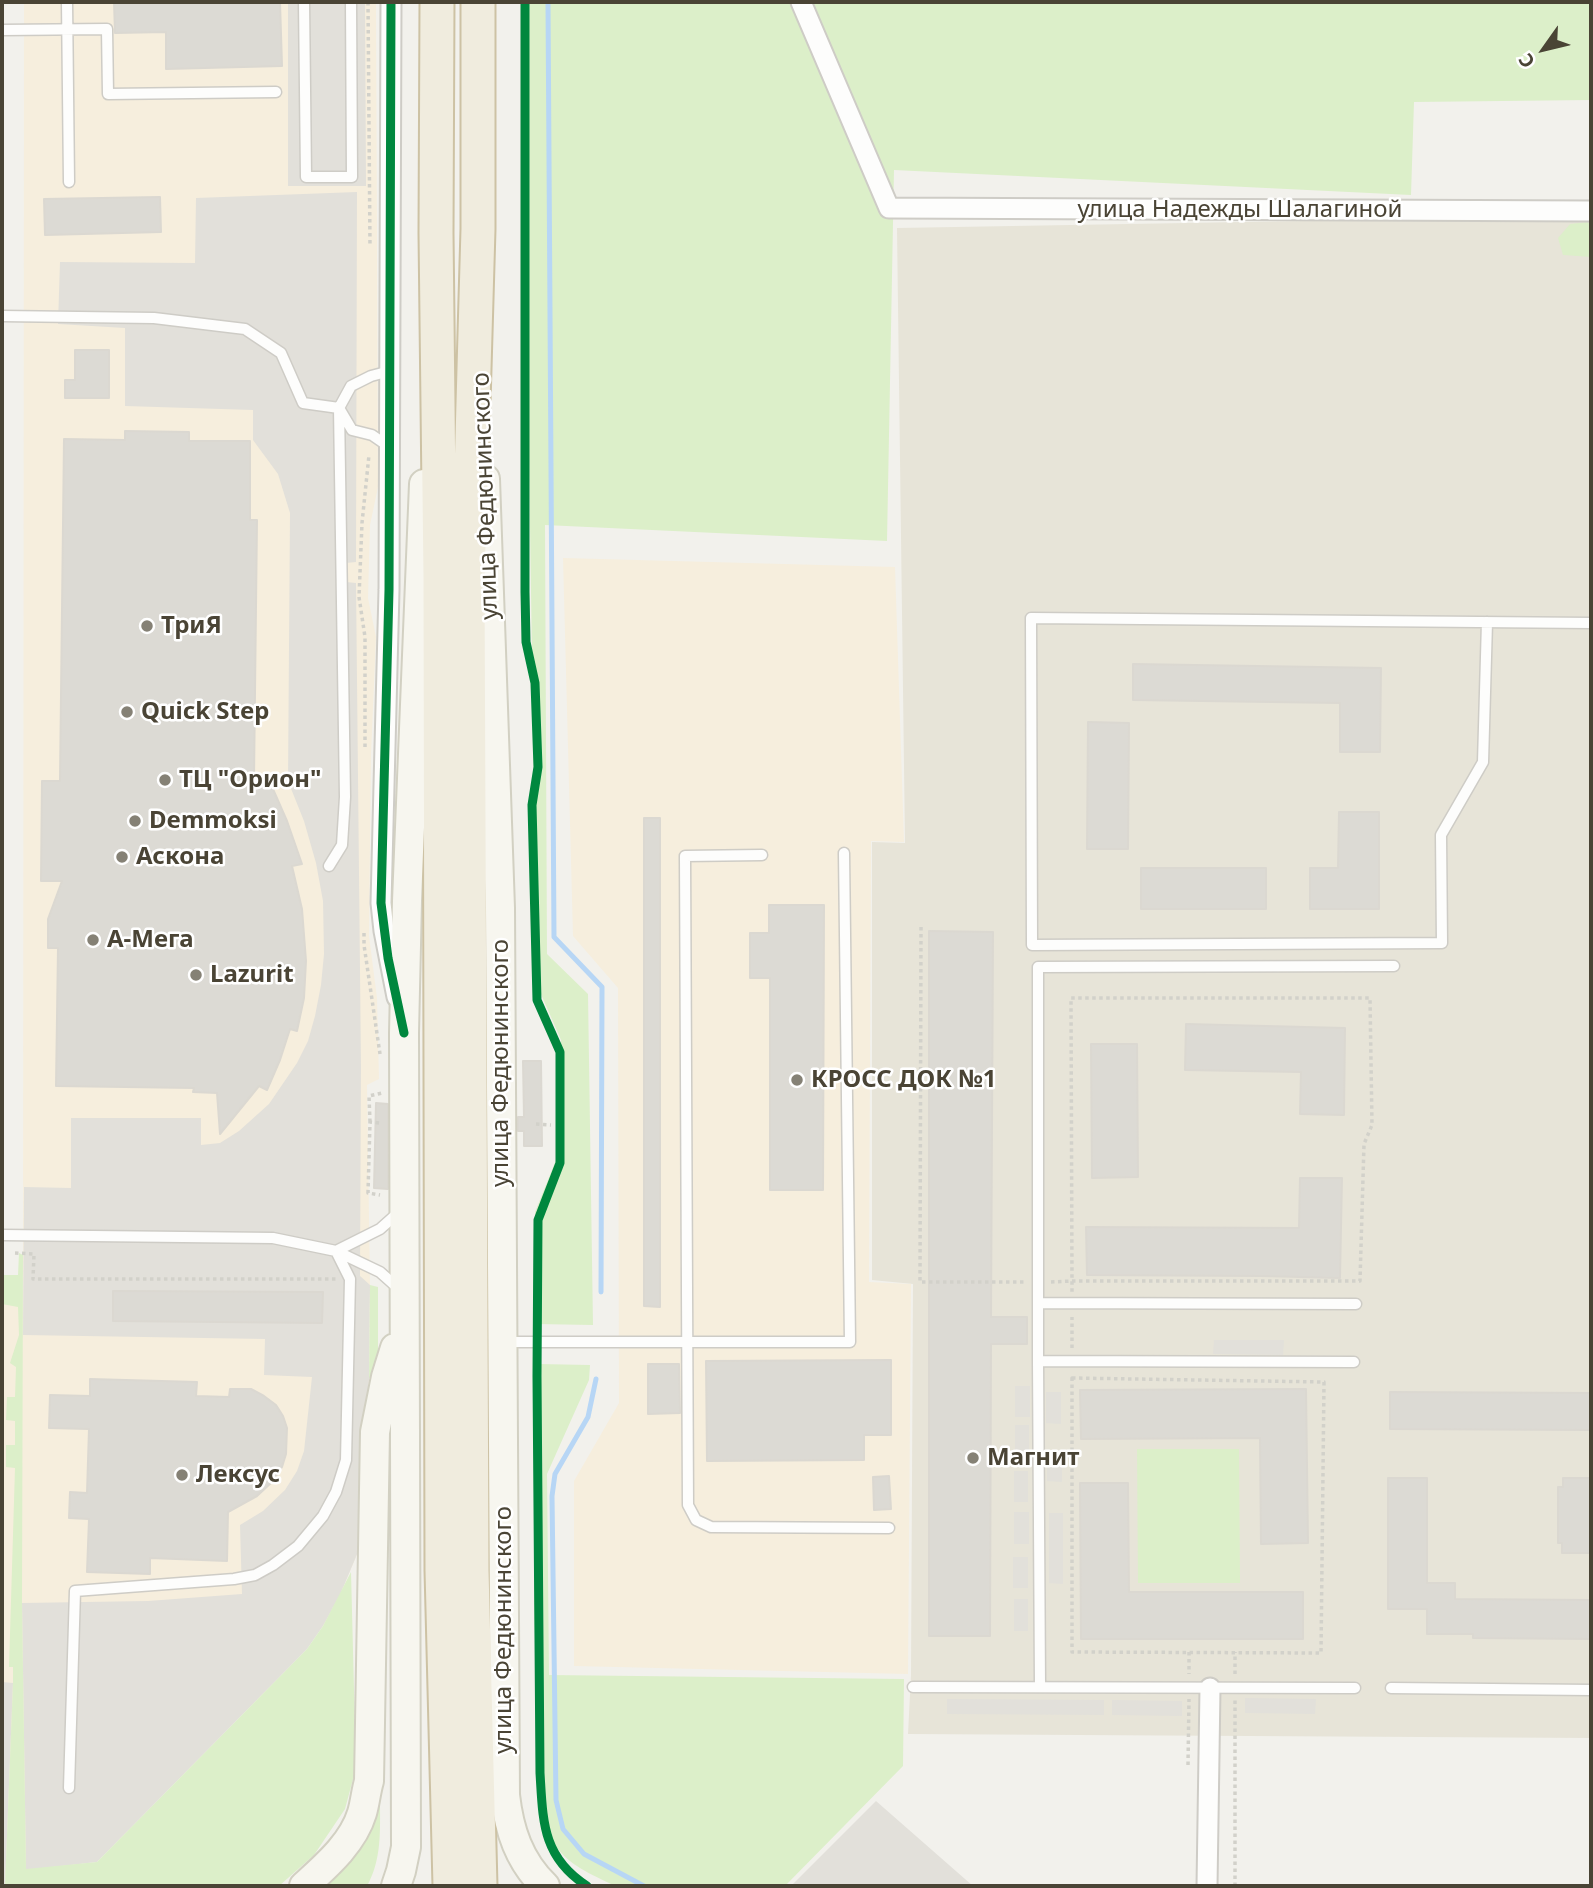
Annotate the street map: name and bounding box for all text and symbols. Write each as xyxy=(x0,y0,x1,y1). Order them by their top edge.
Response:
north arrow xyxy=(1509,14,1579,84)
text: С xyxy=(1512,48,1541,73)
street label: улица Надежды Шалагиной xyxy=(1078,196,1402,224)
street label: улица Федюнинского xyxy=(467,372,505,620)
place label: ТриЯ xyxy=(161,612,222,640)
marker: ТриЯ xyxy=(139,618,155,634)
place label: Quick Step xyxy=(141,698,269,726)
marker: Quick Step xyxy=(119,704,135,720)
place label: ТЦ "Орион" xyxy=(179,766,321,794)
marker: ТЦ "Орион" xyxy=(157,772,173,788)
place label: Demmoksi xyxy=(149,807,277,835)
marker: Demmoksi xyxy=(127,813,143,829)
place label: Аскона xyxy=(136,843,224,871)
marker: Аскона xyxy=(114,849,130,865)
place label: А-Мега xyxy=(107,926,194,954)
marker: А-Мега xyxy=(85,932,101,948)
street label: улица Федюнинского xyxy=(487,939,515,1187)
place label: Lazurit xyxy=(210,961,294,989)
marker: Lazurit xyxy=(188,967,204,983)
place label: КРОСС ДОК №1 xyxy=(811,1066,996,1094)
marker: КРОСС ДОК №1 xyxy=(789,1072,805,1088)
place label: Магнит xyxy=(987,1444,1079,1472)
marker: Магнит xyxy=(965,1450,981,1466)
place label: Лексус xyxy=(196,1461,280,1489)
marker: Лексус xyxy=(174,1467,190,1483)
street label: улица Федюнинского xyxy=(490,1506,518,1754)

